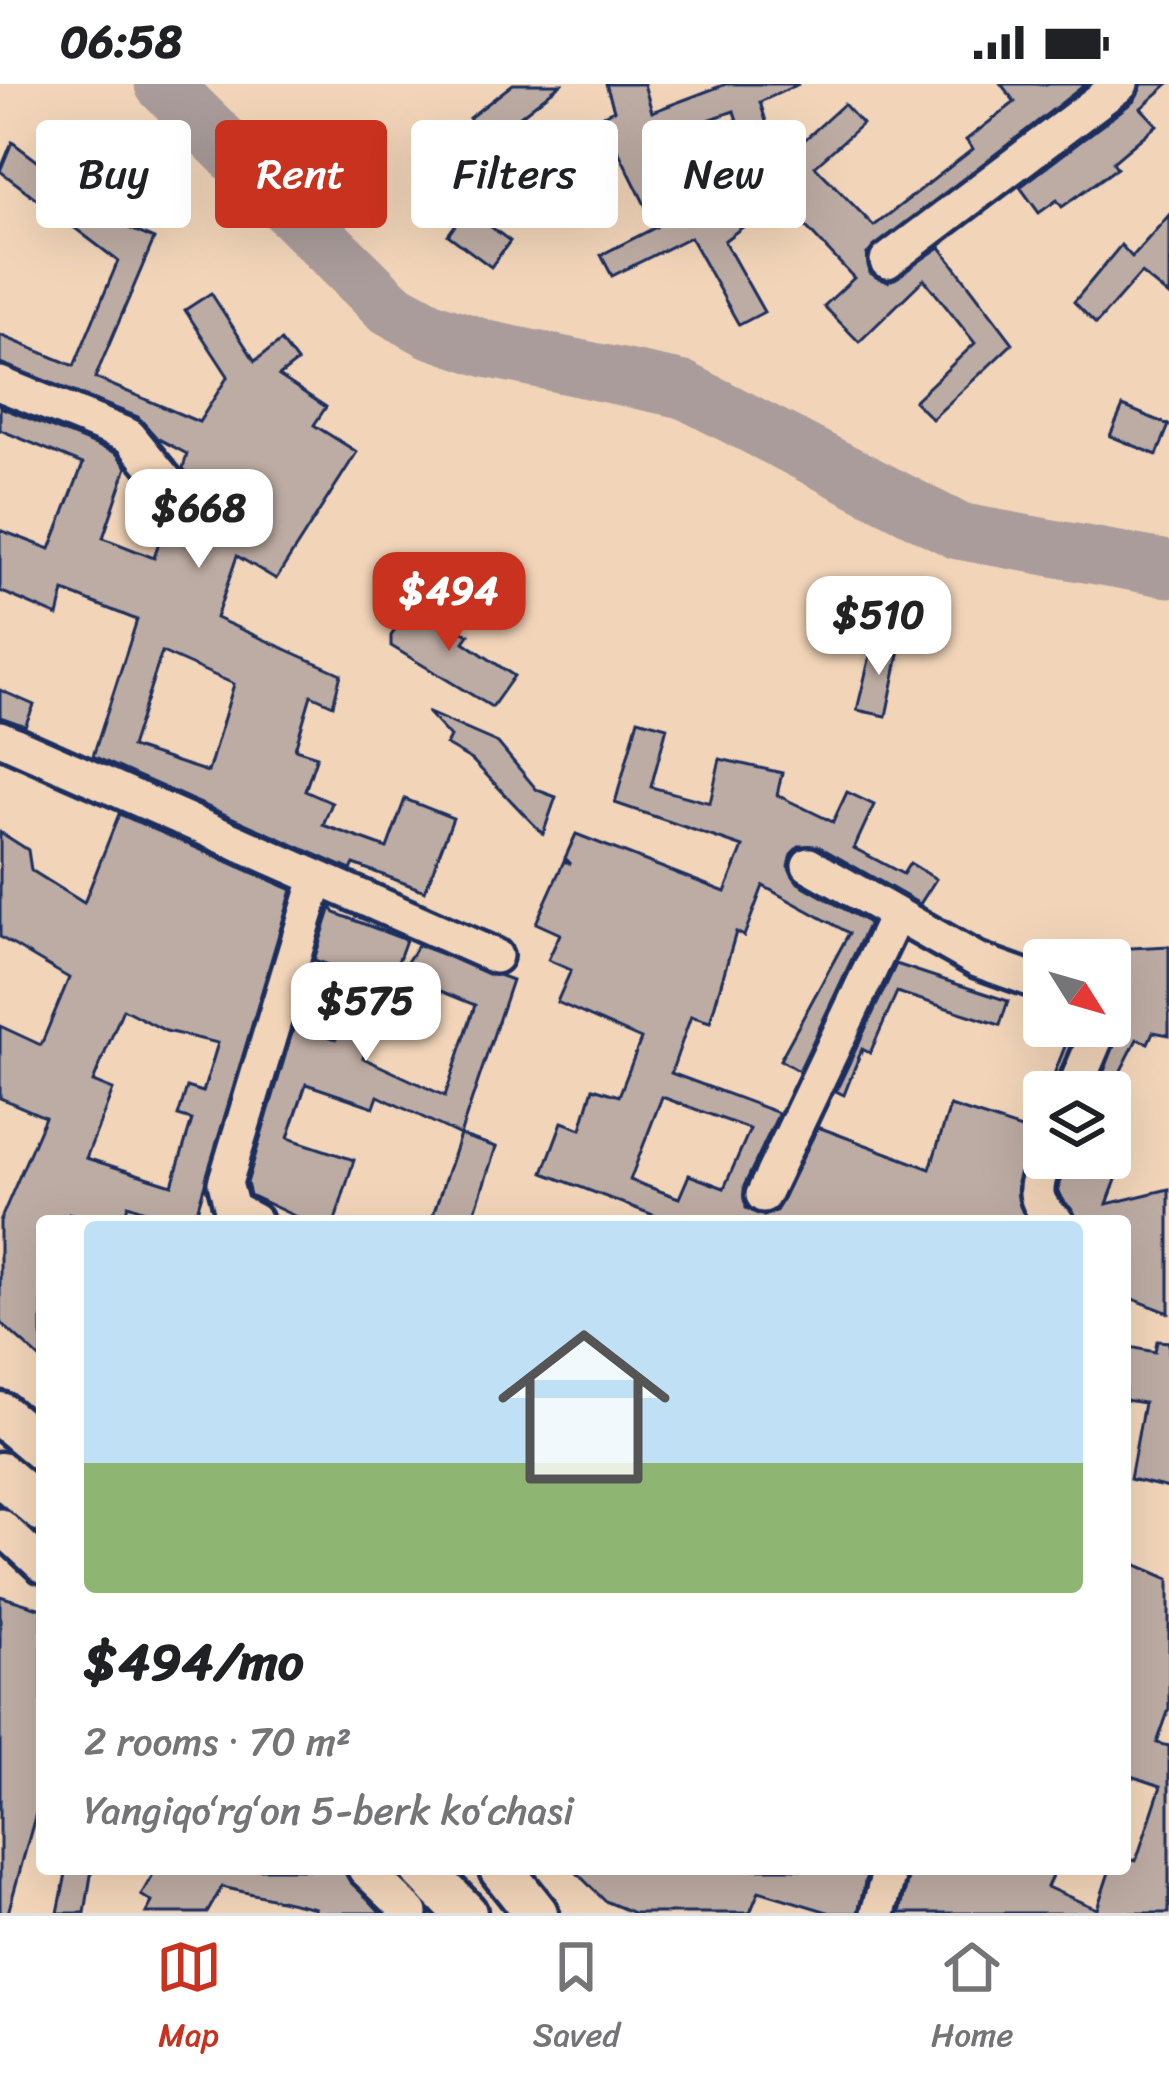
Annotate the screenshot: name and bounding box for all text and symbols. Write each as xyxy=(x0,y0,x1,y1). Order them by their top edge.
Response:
text: 06:58 xyxy=(60,2,182,82)
chip: Buy xyxy=(36,120,191,228)
chip: Rent xyxy=(215,120,387,228)
chip: Filters xyxy=(411,120,618,228)
chip: New xyxy=(642,120,806,228)
pin: $668 xyxy=(128,469,270,571)
text: $668 xyxy=(152,473,246,542)
pin: $494 xyxy=(378,552,520,654)
text: $494 xyxy=(400,556,498,625)
pin: $510 xyxy=(808,576,950,678)
text: $510 xyxy=(833,580,925,649)
north arrow xyxy=(1023,939,1131,1047)
map controls xyxy=(1023,939,1131,1179)
pin: $575 xyxy=(295,962,437,1064)
text: $575 xyxy=(318,966,414,1035)
button: layers xyxy=(1023,1071,1131,1179)
icon: home xyxy=(476,1299,692,1515)
text: $494/mo xyxy=(84,1617,304,1707)
text: 2 rooms · 70 m² xyxy=(84,1707,351,1776)
text: Yangiqoʻrgʻon 5-berk koʻchasi xyxy=(84,1776,574,1845)
tab: Map xyxy=(156,1934,222,2064)
tab: Saved xyxy=(533,1934,620,2064)
tab: Home xyxy=(931,1934,1013,2064)

